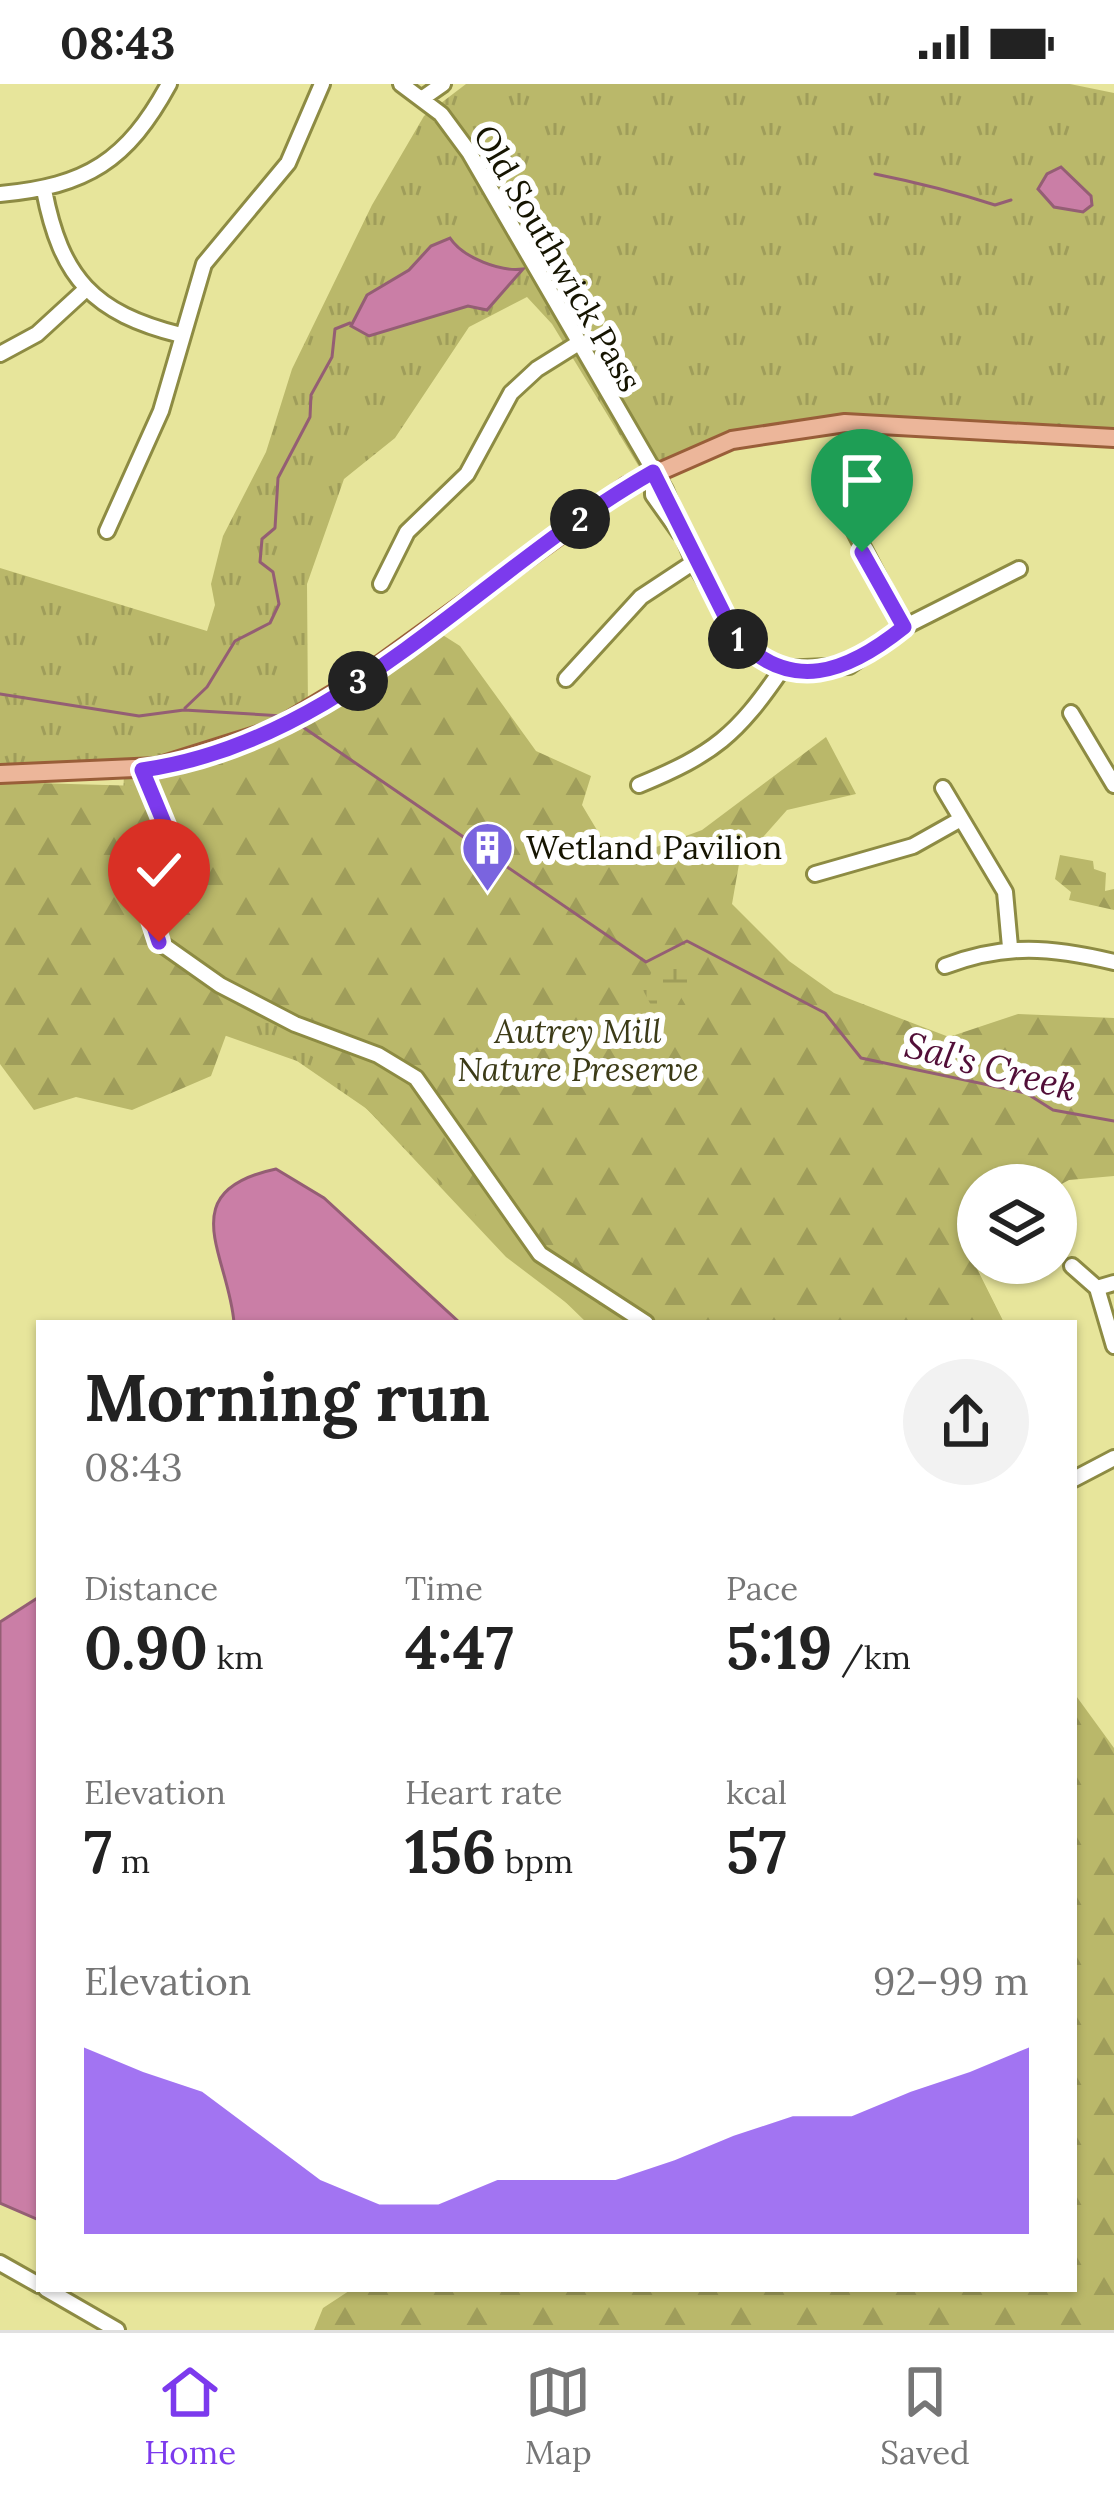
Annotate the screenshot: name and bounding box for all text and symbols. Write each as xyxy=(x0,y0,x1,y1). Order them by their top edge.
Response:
text: 08:43 xyxy=(60,14,175,71)
street label: Old Southwick Pass xyxy=(465,117,651,399)
pin xyxy=(811,429,913,552)
icon: arrive xyxy=(829,447,895,513)
pin: 2 xyxy=(550,489,610,549)
text: 2 xyxy=(571,498,589,540)
pin: 1 xyxy=(708,609,768,669)
text: 1 xyxy=(731,618,745,660)
pin: 3 xyxy=(328,651,388,711)
text: 3 xyxy=(349,660,367,702)
pin xyxy=(108,819,210,942)
building icon: Wetland Pavilion xyxy=(459,819,515,893)
place label: Wetland Pavilion xyxy=(526,826,782,868)
icon: check xyxy=(126,837,192,903)
park label: Autrey Mill Nature Preserve xyxy=(457,1010,699,1090)
water label: Sal's Creek xyxy=(900,1021,1082,1111)
map controls xyxy=(957,1164,1077,1284)
button: layers xyxy=(957,1164,1077,1284)
text: Morning run xyxy=(84,1355,490,1439)
button: share xyxy=(903,1359,1029,1485)
text: 08:43 xyxy=(84,1442,183,1492)
text: Distance xyxy=(84,1567,218,1609)
text: Time xyxy=(405,1567,483,1609)
text: Pace xyxy=(726,1567,798,1609)
text: 0.90 xyxy=(84,1609,208,1685)
text: 4:47 xyxy=(405,1609,514,1685)
text: 5:19 xyxy=(726,1609,832,1685)
text: km xyxy=(208,1636,264,1678)
text: /km xyxy=(832,1636,911,1678)
text: Elevation xyxy=(84,1771,226,1813)
text: Heart rate xyxy=(405,1771,562,1813)
text: kcal xyxy=(726,1771,787,1813)
text: 7 xyxy=(84,1813,112,1889)
text: 156 xyxy=(405,1813,496,1889)
text: 57 xyxy=(726,1813,787,1889)
text: m xyxy=(112,1840,150,1882)
text: bpm xyxy=(496,1840,573,1882)
text: Elevation xyxy=(84,1956,252,2006)
text: 92–99 m xyxy=(873,1956,1029,2006)
tab: Home xyxy=(144,2359,236,2473)
tab: Map xyxy=(525,2359,592,2473)
tab: Saved xyxy=(880,2359,970,2473)

